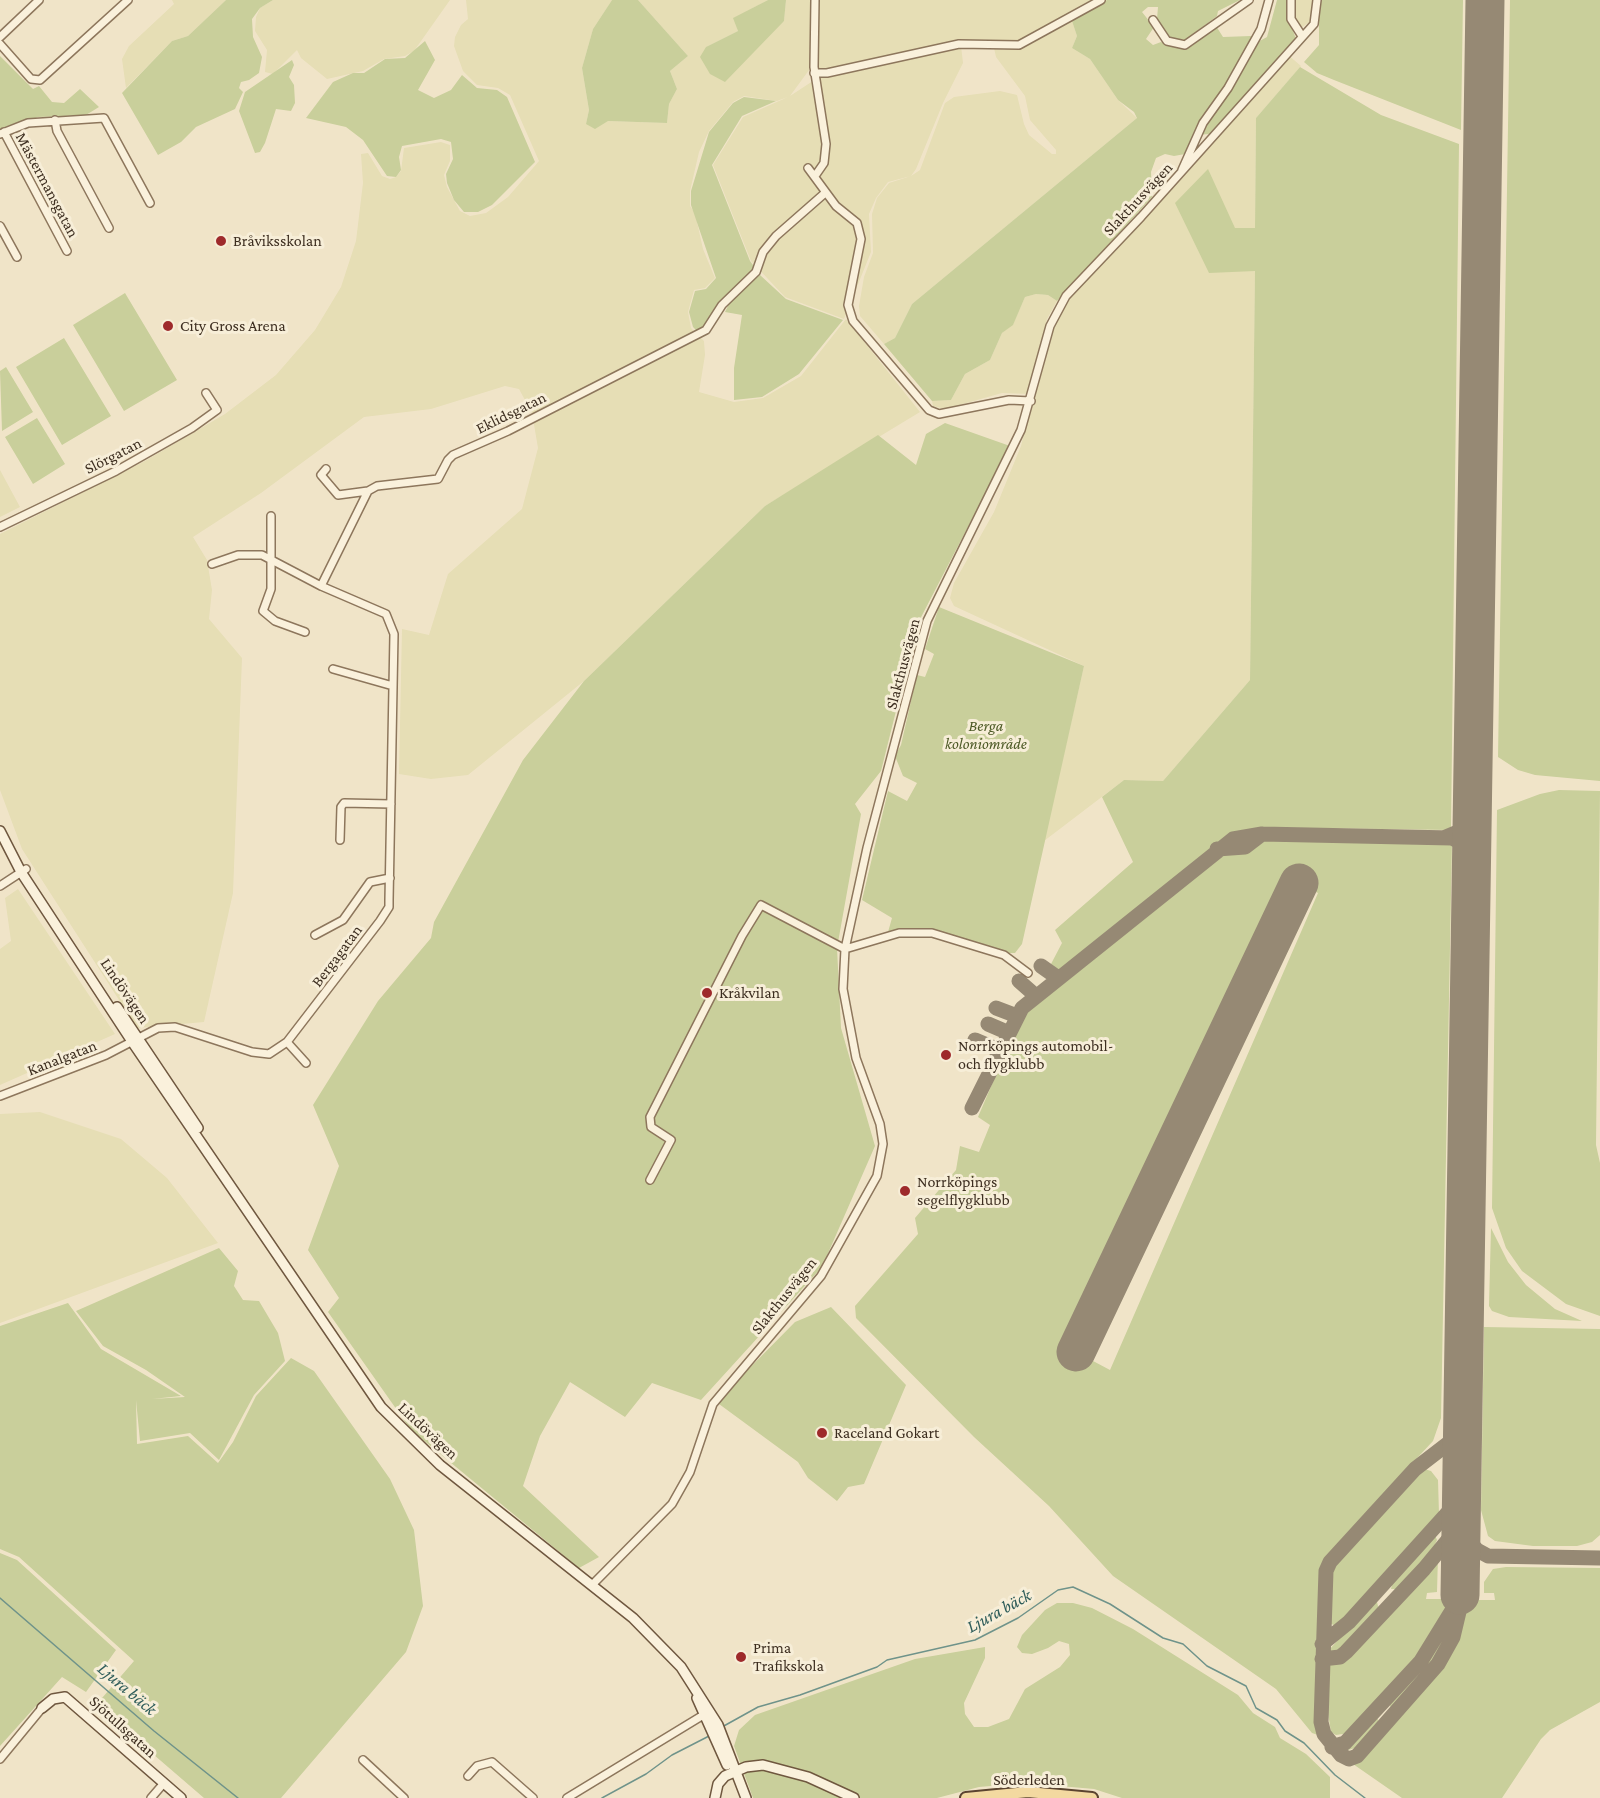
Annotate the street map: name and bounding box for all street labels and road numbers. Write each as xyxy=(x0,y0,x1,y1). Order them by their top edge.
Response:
street label: Mästermansgatan xyxy=(11,129,83,241)
street label: Slakthusvägen xyxy=(1099,158,1177,240)
street label: Eklidsgatan xyxy=(473,388,549,438)
street label: Slörgatan xyxy=(81,434,145,478)
street label: Slakthusvägen xyxy=(882,616,924,712)
street label: Bergagatan xyxy=(308,921,366,991)
street label: Lindövägen xyxy=(96,955,154,1027)
street label: Kanalgatan xyxy=(25,1036,99,1080)
street label: Slakthusvägen xyxy=(747,1254,821,1338)
street label: Lindövägen xyxy=(394,1398,462,1464)
street label: Sjötullsgatan xyxy=(85,1692,161,1762)
street label: Söderleden xyxy=(993,1770,1065,1790)

